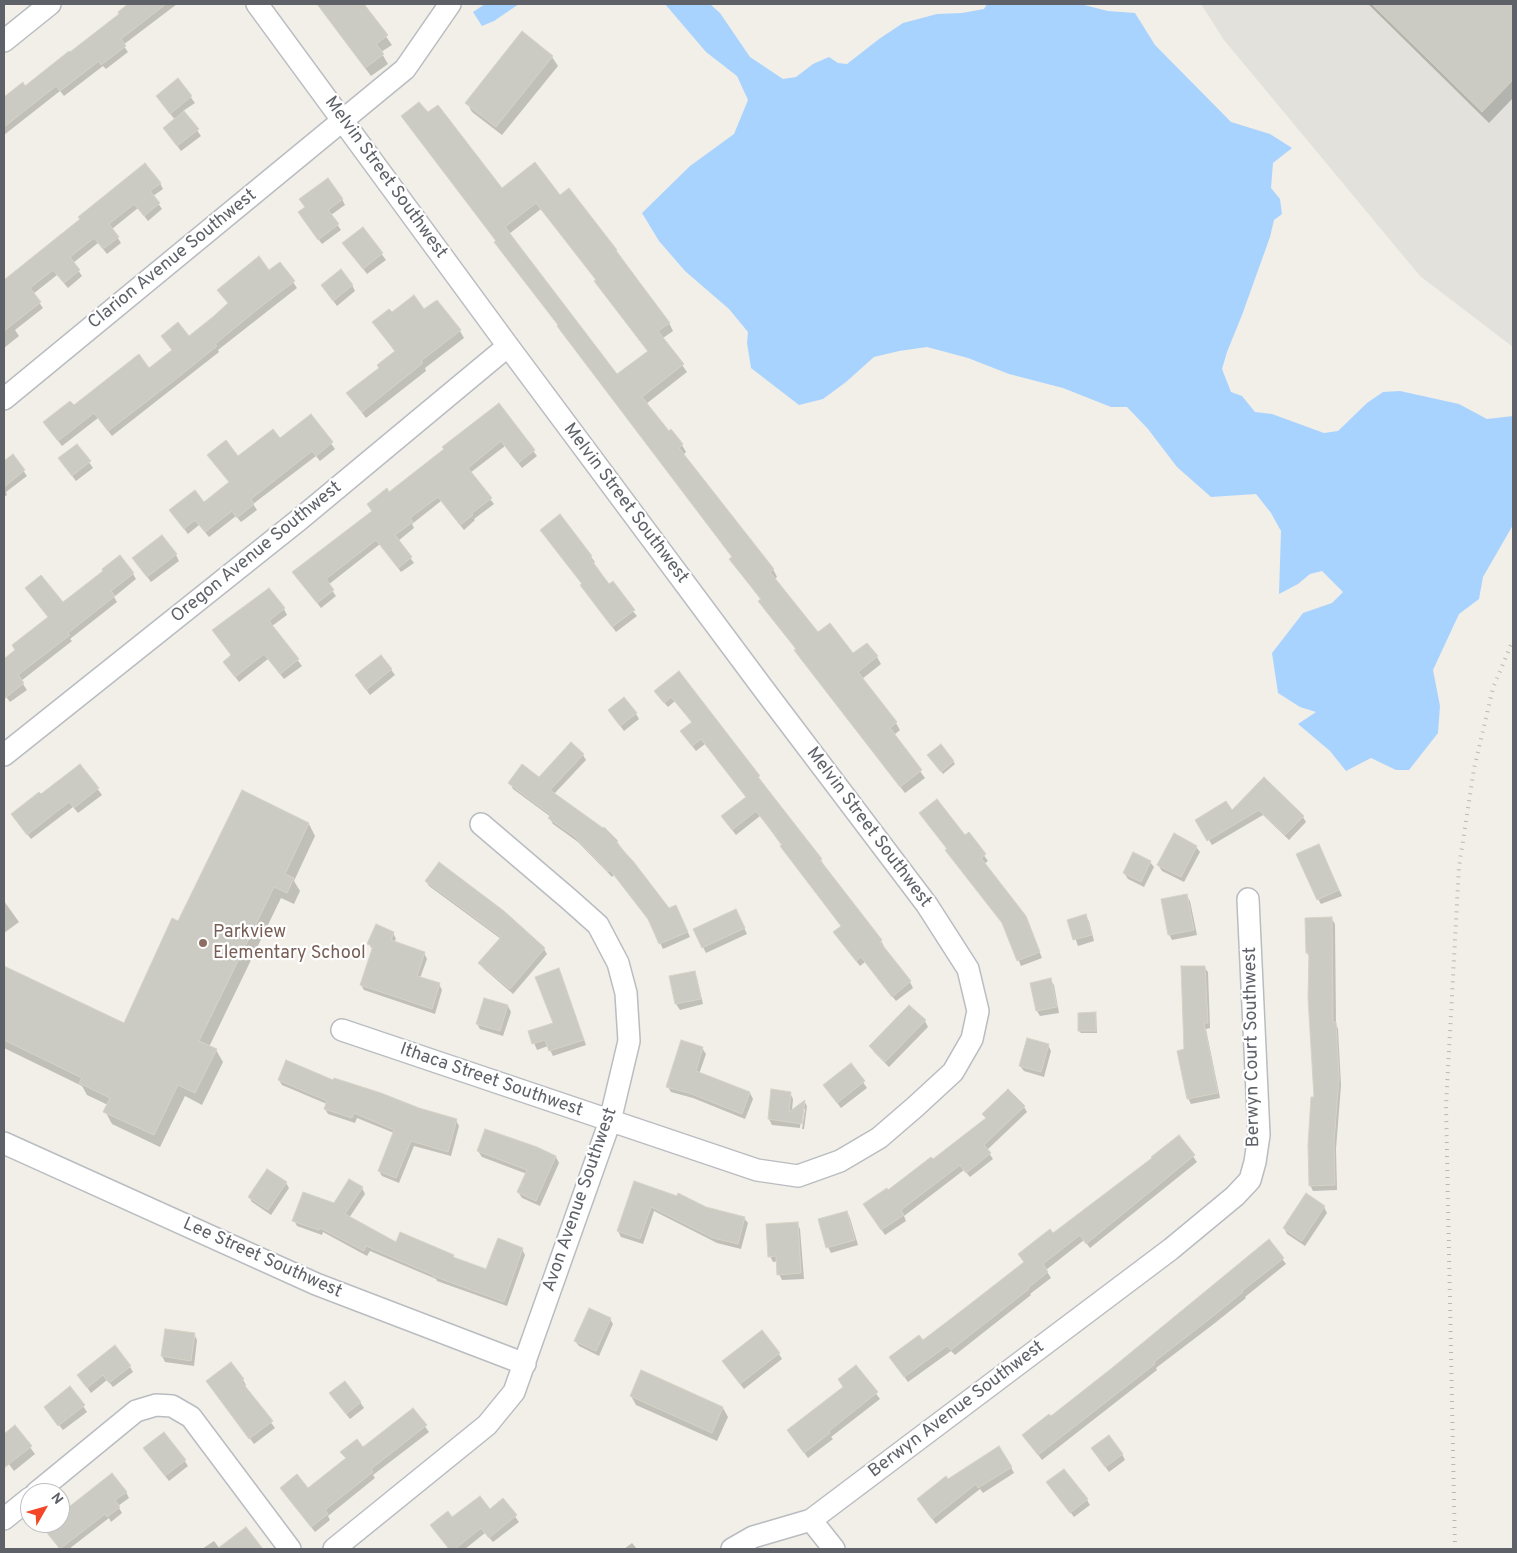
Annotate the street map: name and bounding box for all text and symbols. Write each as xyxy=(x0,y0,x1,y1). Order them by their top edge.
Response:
street label: Melvin Street Southwest xyxy=(319,93,451,263)
street label: Clarion Avenue Southwest xyxy=(84,185,262,335)
street label: Melvin Street Southwest xyxy=(558,420,692,588)
street label: Oregon Avenue Southwest xyxy=(168,478,346,628)
street label: Melvin Street Southwest xyxy=(801,744,935,912)
place label: Parkview Elementary School xyxy=(213,922,366,964)
marker: Parkview Elementary School xyxy=(197,937,209,949)
street label: Berwyn Court Southwest xyxy=(1240,947,1266,1147)
street label: Ithaca Street Southwest xyxy=(397,1040,585,1122)
street label: Avon Avenue Southwest xyxy=(539,1105,623,1295)
street label: Lee Street Southwest xyxy=(179,1214,345,1304)
street label: Berwyn Avenue Southwest xyxy=(865,1337,1049,1483)
north arrow xyxy=(20,1483,70,1533)
text: N xyxy=(47,1490,66,1508)

